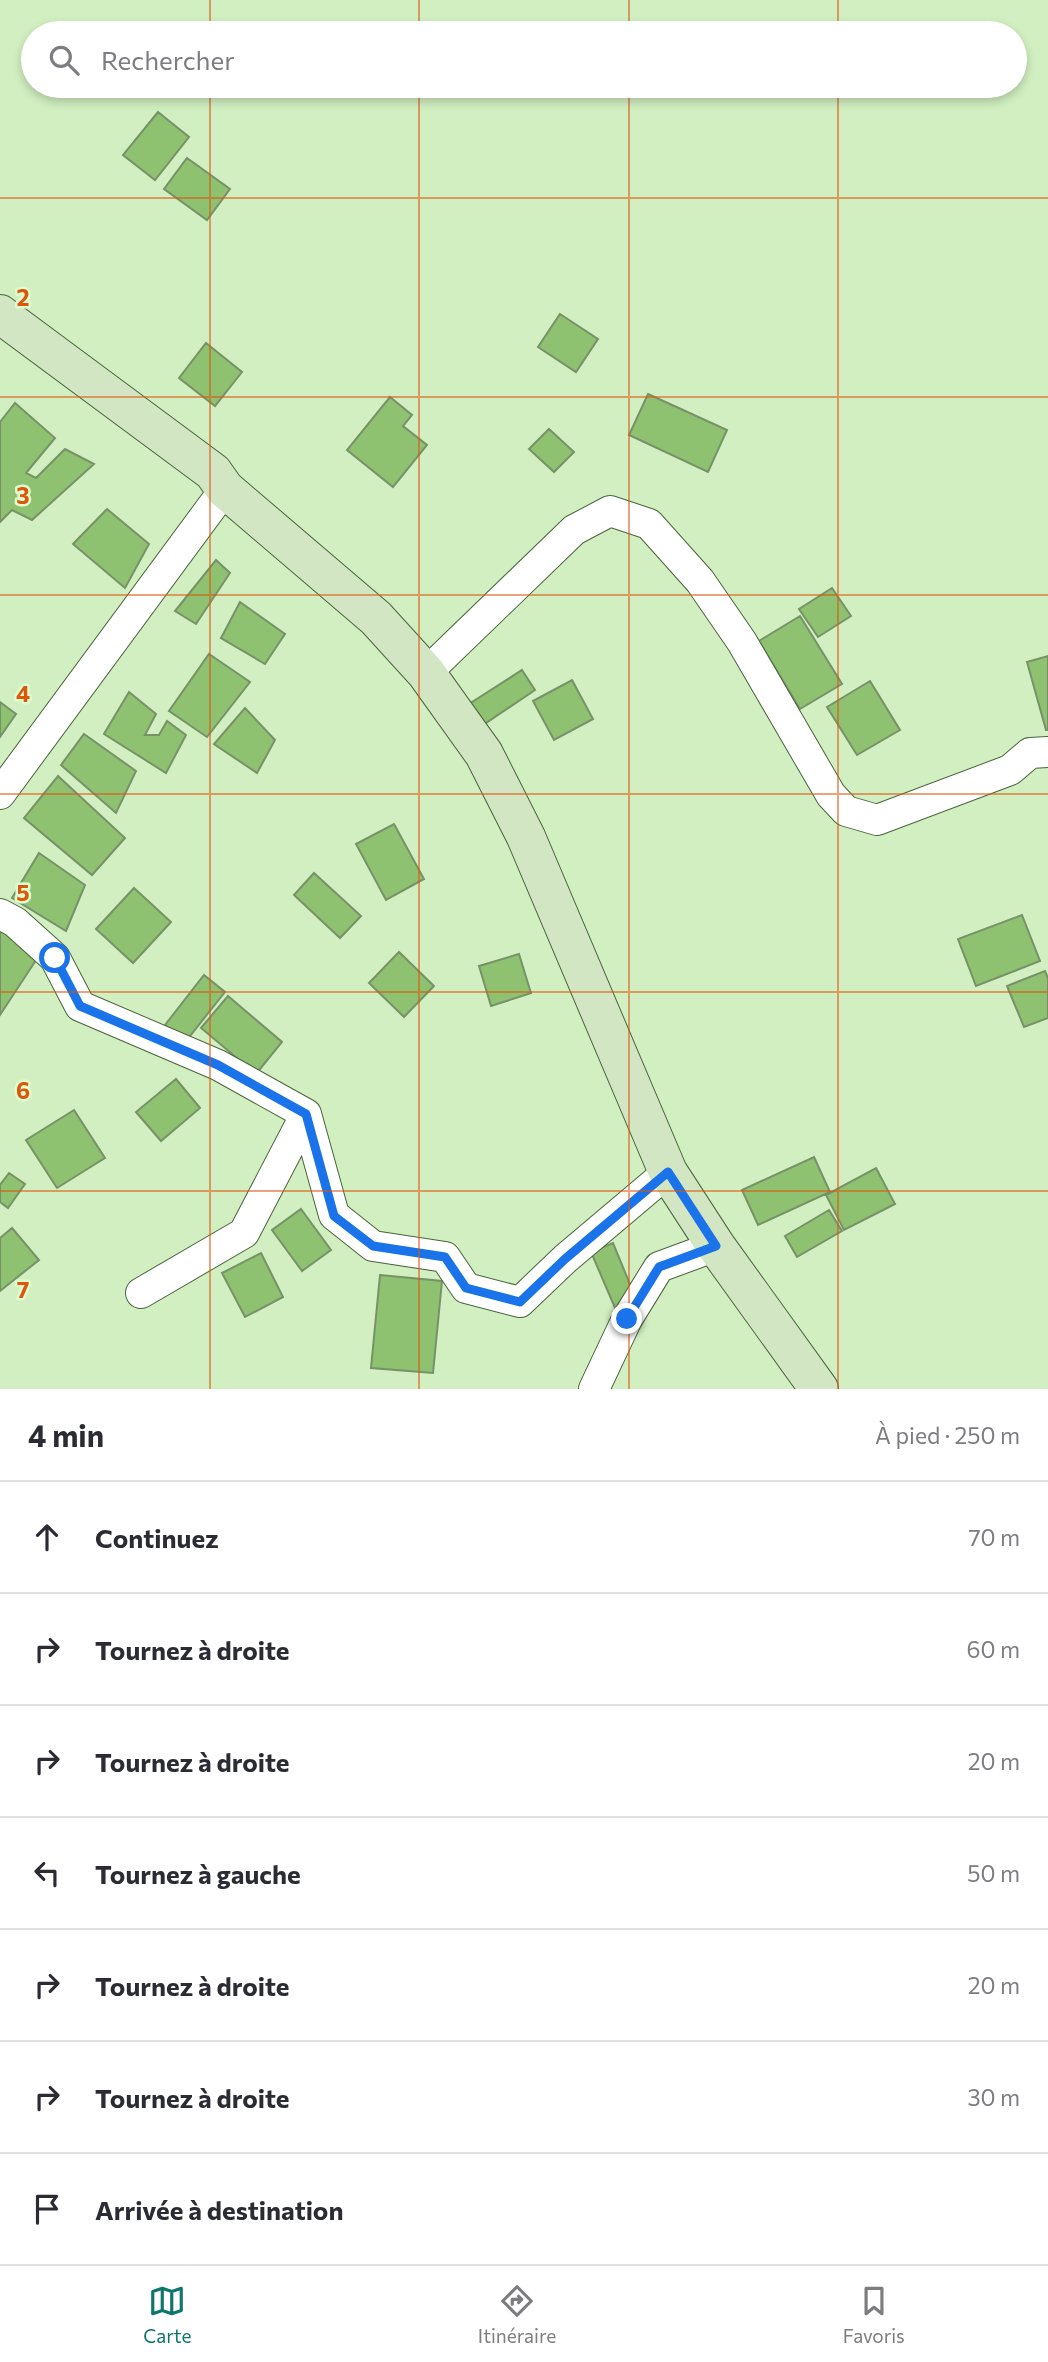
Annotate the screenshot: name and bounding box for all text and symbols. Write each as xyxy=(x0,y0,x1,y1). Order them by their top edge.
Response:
search box xyxy=(21,21,1027,98)
icon: search xyxy=(45,41,83,79)
text: Rechercher xyxy=(101,44,235,75)
text: 2 xyxy=(16,283,30,311)
text: 3 xyxy=(16,481,30,509)
text: 4 xyxy=(16,679,30,707)
text: 5 xyxy=(16,878,30,906)
route start xyxy=(39,942,70,973)
text: 6 xyxy=(16,1076,30,1104)
text: 7 xyxy=(17,1275,29,1303)
route end xyxy=(611,1303,642,1334)
text: 4 min xyxy=(28,1416,104,1453)
text: À pied · 250 m xyxy=(875,1421,1020,1449)
icon: ahead xyxy=(28,1518,66,1556)
text: Continuez xyxy=(95,1522,219,1553)
text: 70 m xyxy=(968,1523,1020,1551)
icon: right xyxy=(28,1630,66,1668)
text: Tournez à droite xyxy=(95,1634,290,1665)
text: 60 m xyxy=(967,1635,1020,1663)
icon: right xyxy=(28,1742,66,1780)
text: Tournez à droite xyxy=(95,1746,290,1777)
text: 20 m xyxy=(968,1747,1020,1775)
icon: left xyxy=(28,1854,66,1892)
text: Tournez à gauche xyxy=(95,1858,301,1889)
text: 50 m xyxy=(967,1859,1020,1887)
icon: right xyxy=(28,1966,66,2004)
text: Tournez à droite xyxy=(95,1970,290,2001)
text: 20 m xyxy=(968,1971,1020,1999)
icon: right xyxy=(28,2078,66,2116)
text: Tournez à droite xyxy=(95,2082,290,2113)
text: 30 m xyxy=(967,2083,1020,2111)
icon: arrive xyxy=(28,2190,66,2228)
text: Arrivée à destination xyxy=(95,2194,343,2225)
tab: Carte xyxy=(143,2282,191,2347)
tab: Itinéraire xyxy=(478,2282,556,2347)
tab: Favoris xyxy=(843,2282,905,2347)

